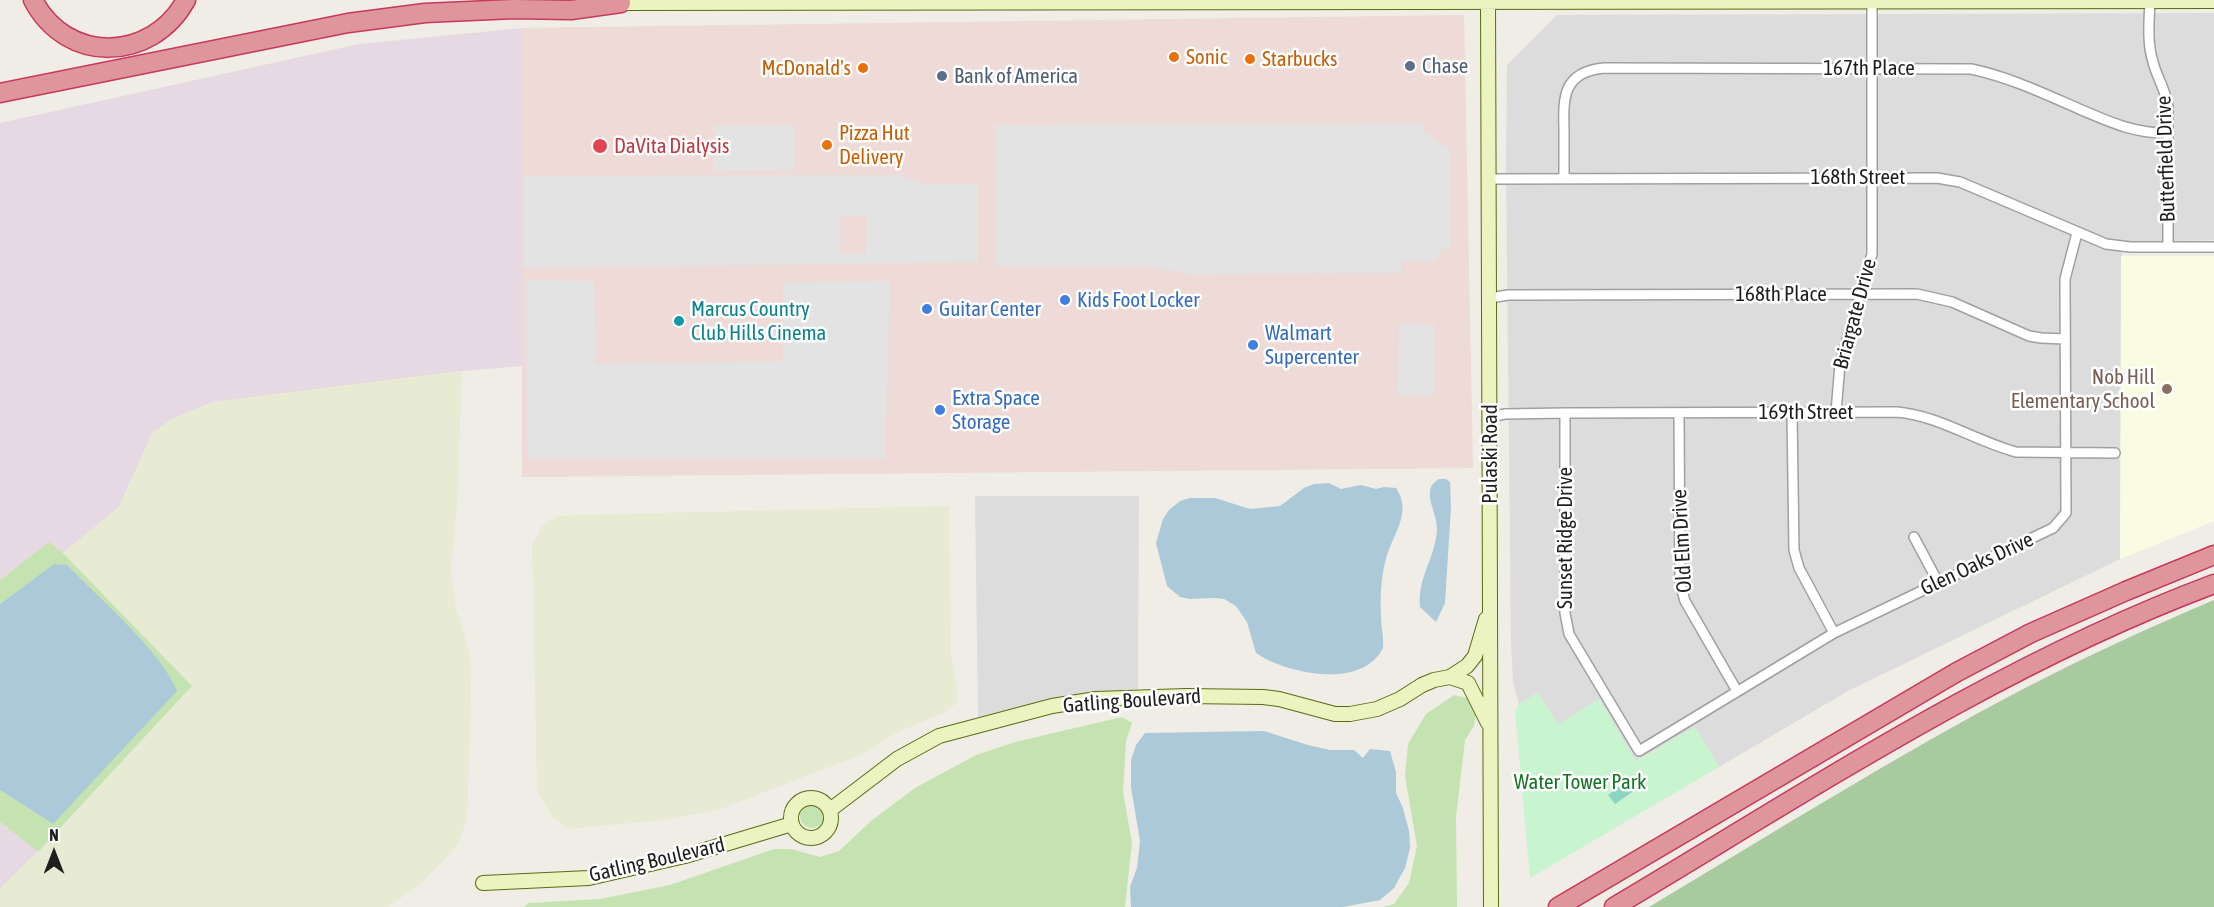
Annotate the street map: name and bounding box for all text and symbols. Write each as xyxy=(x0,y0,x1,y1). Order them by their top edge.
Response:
place label: Sonic xyxy=(1186,44,1227,70)
place label: Starbucks xyxy=(1262,46,1337,72)
marker: Sonic xyxy=(1167,50,1181,64)
marker: Starbucks xyxy=(1243,52,1257,66)
place label: Chase xyxy=(1422,53,1468,79)
place label: McDonald's xyxy=(761,55,851,81)
street label: 167th Place xyxy=(1823,55,1915,81)
marker: Chase xyxy=(1403,59,1417,73)
marker: McDonald's xyxy=(856,61,870,75)
place label: Bank of America xyxy=(954,63,1078,89)
marker: Bank of America xyxy=(935,69,949,83)
street label: Butterfield Drive xyxy=(2151,95,2181,223)
place label: Pizza Hut Delivery xyxy=(839,120,910,170)
place label: DaVita Dialysis xyxy=(614,133,729,159)
marker: DaVita Dialysis xyxy=(591,137,609,155)
marker: Pizza Hut Delivery xyxy=(820,138,834,152)
street label: 168th Street xyxy=(1811,164,1905,190)
street label: Briargate Drive xyxy=(1828,256,1882,372)
street label: 168th Place xyxy=(1735,281,1827,307)
place label: Kids Foot Locker xyxy=(1077,287,1199,313)
marker: Kids Foot Locker xyxy=(1058,293,1072,307)
place label: Marcus Country Club Hills Cinema xyxy=(691,296,826,346)
place label: Guitar Center xyxy=(939,296,1041,322)
marker: Guitar Center xyxy=(920,302,934,316)
marker: Marcus Country Club Hills Cinema xyxy=(672,314,686,328)
place label: Walmart Supercenter xyxy=(1265,320,1359,370)
marker: Walmart Supercenter xyxy=(1246,338,1260,352)
place label: Nob Hill Elementary School xyxy=(2011,364,2155,414)
marker: Nob Hill Elementary School xyxy=(2160,382,2174,396)
place label: Extra Space Storage xyxy=(952,385,1040,435)
street label: 169th Street xyxy=(1759,399,1853,425)
marker: Extra Space Storage xyxy=(933,403,947,417)
street label: Pulaski Road xyxy=(1477,404,1503,504)
street label: Sunset Ridge Drive xyxy=(1552,467,1578,609)
street label: Old Elm Drive xyxy=(1667,489,1697,593)
street label: Glen Oaks Drive xyxy=(1917,527,2037,601)
street label: Gatling Boulevard xyxy=(1062,684,1202,718)
park label: Water Tower Park xyxy=(1514,769,1646,795)
north arrow xyxy=(24,823,84,883)
text: N xyxy=(49,826,59,844)
street label: Gatling Boulevard xyxy=(587,832,727,888)

